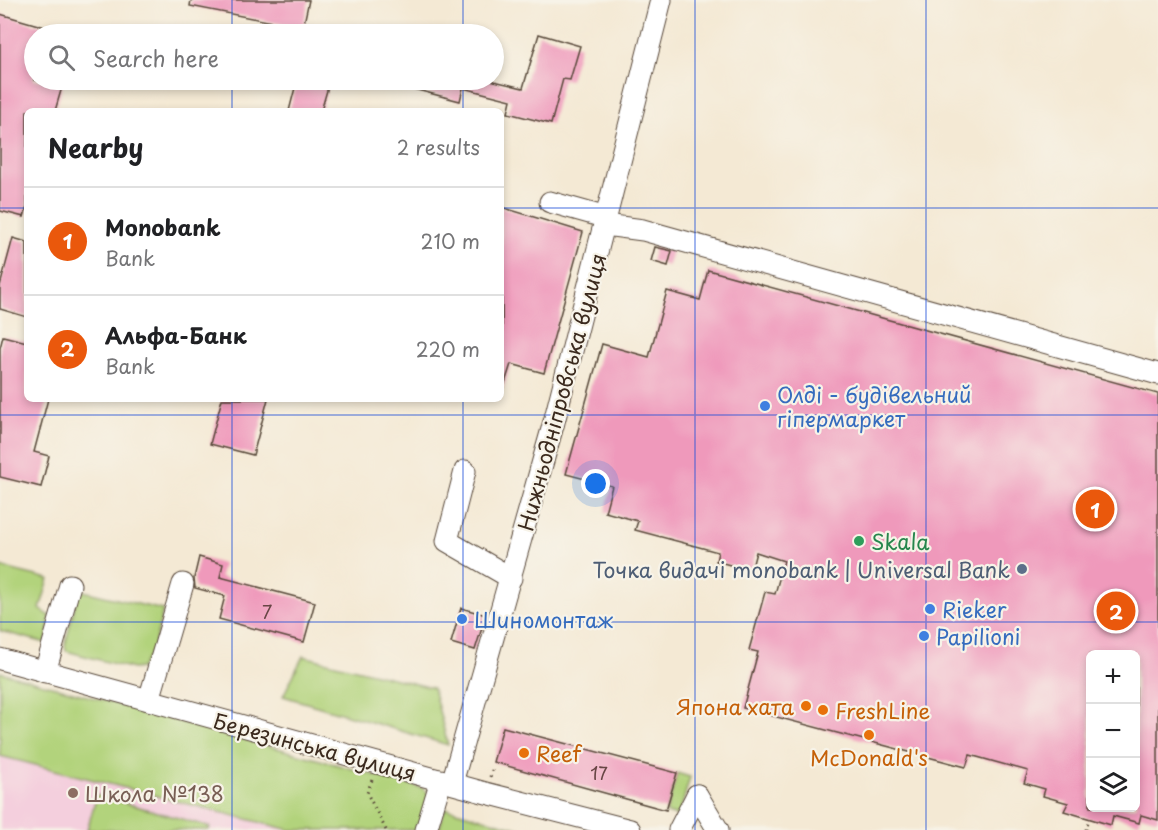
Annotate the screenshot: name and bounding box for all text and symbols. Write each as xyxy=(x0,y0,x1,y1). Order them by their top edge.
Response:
search box xyxy=(24,24,504,90)
icon: search xyxy=(45,41,78,74)
text: Search here xyxy=(93,41,219,74)
text: Nearby xyxy=(48,128,143,167)
text: 2 results xyxy=(397,132,480,162)
text: Monobank xyxy=(105,210,221,243)
text: 1 xyxy=(63,226,72,256)
text: 210 m xyxy=(421,226,480,256)
text: Bank xyxy=(105,243,155,273)
street label: Нижньодніпровська вулиця xyxy=(509,250,613,534)
text: Альфа-Банк xyxy=(105,318,247,351)
text: 2 xyxy=(60,334,75,364)
text: 220 m xyxy=(416,334,480,364)
text: Bank xyxy=(105,351,155,381)
place label: Олді - будівельний гіпермаркет xyxy=(777,378,971,434)
marker: Олді - будівельний гіпермаркет xyxy=(758,399,772,413)
your location xyxy=(581,469,610,498)
pin: 1 xyxy=(1076,486,1114,532)
place label: Skala xyxy=(871,525,930,557)
marker: Skala xyxy=(852,534,866,548)
place label: Точка видачі monobank | Universal Bank xyxy=(592,553,1010,585)
marker: Точка видачі monobank | Universal Bank xyxy=(1015,562,1029,576)
pin: 2 xyxy=(1096,588,1136,634)
place label: Rieker xyxy=(942,593,1007,625)
house number: 7 xyxy=(262,598,272,625)
marker: Rieker xyxy=(923,602,937,616)
place label: Шиномонтаж xyxy=(474,603,614,635)
marker: Шиномонтаж xyxy=(455,612,469,626)
place label: Papilioni xyxy=(936,620,1021,652)
marker: Papilioni xyxy=(917,629,931,643)
map controls xyxy=(1086,650,1140,812)
button: + xyxy=(1086,650,1140,704)
place label: Япона хата xyxy=(677,690,795,722)
place label: FreshLine xyxy=(835,694,930,726)
marker: Япона хата xyxy=(799,699,813,713)
marker: FreshLine xyxy=(816,703,830,717)
street label: Березинська вулиця xyxy=(210,704,420,788)
button: − xyxy=(1086,704,1140,758)
marker: McDonald's xyxy=(862,728,876,742)
place label: Reef xyxy=(536,737,583,769)
place label: McDonald's xyxy=(810,741,928,773)
marker: Reef xyxy=(517,746,531,760)
button: layers xyxy=(1086,758,1140,812)
house number: 17 xyxy=(590,759,608,786)
place label: Школа №138 xyxy=(85,777,224,809)
marker: Школа №138 xyxy=(66,786,80,800)

